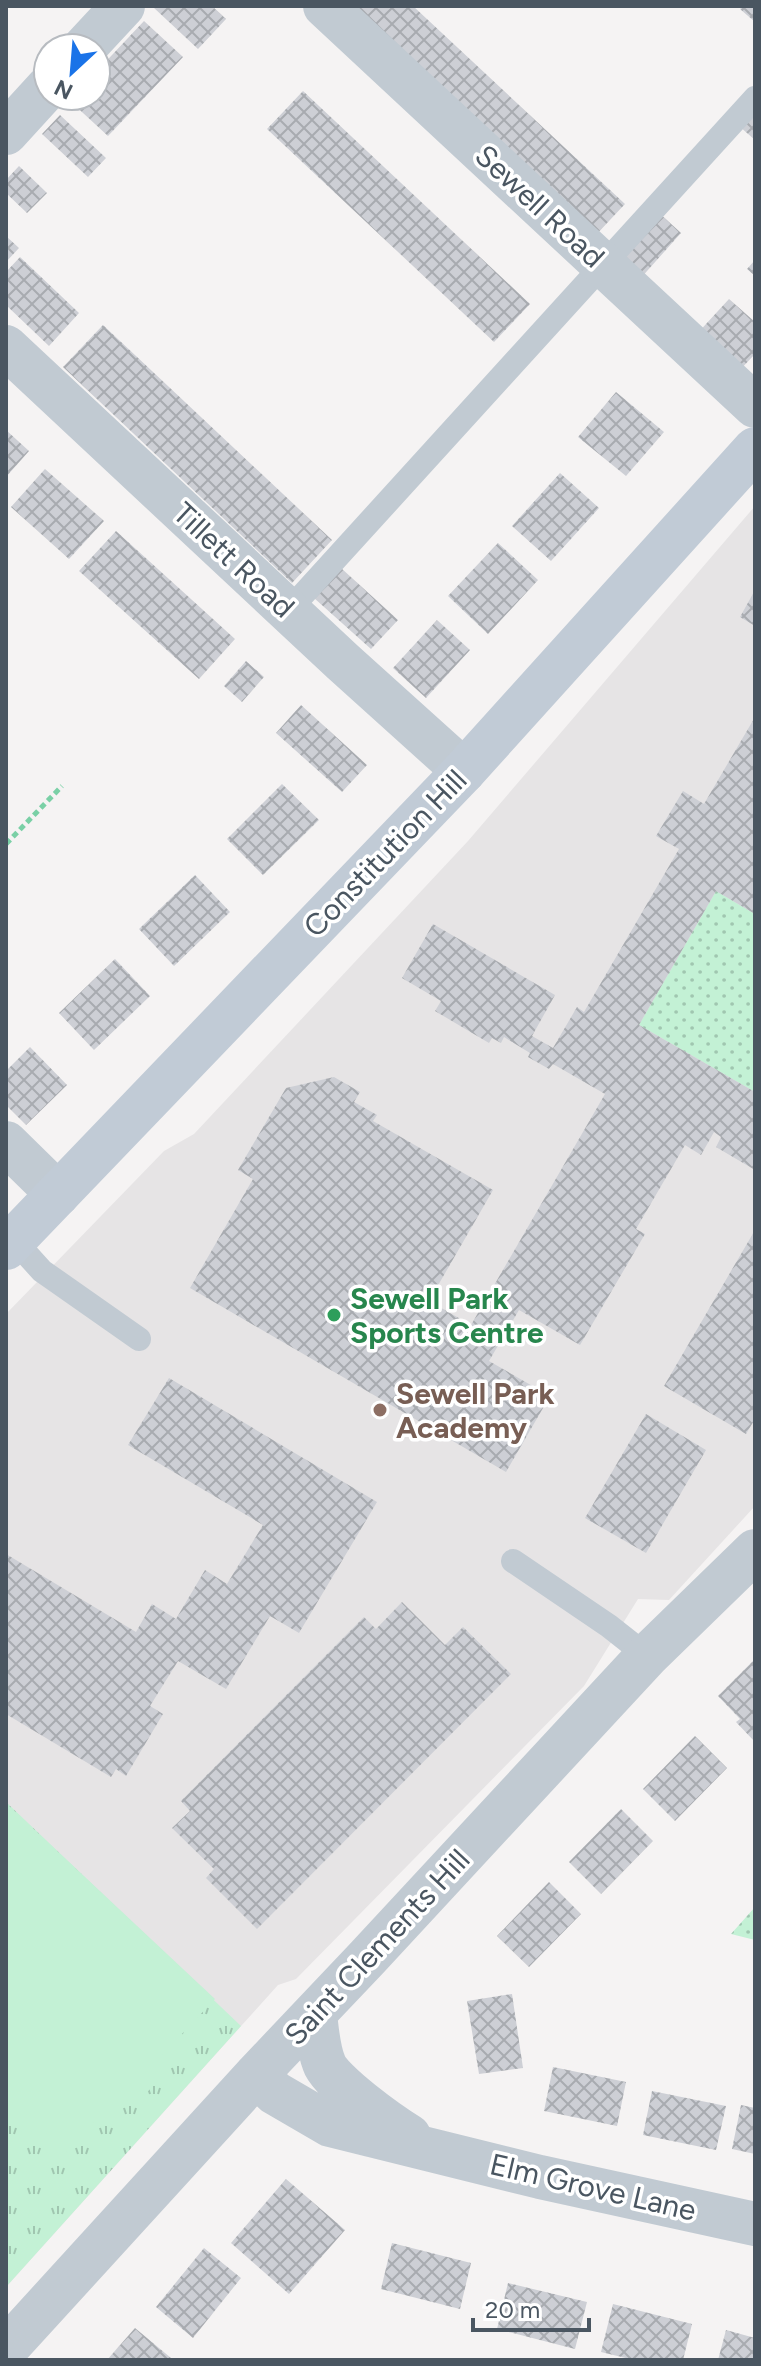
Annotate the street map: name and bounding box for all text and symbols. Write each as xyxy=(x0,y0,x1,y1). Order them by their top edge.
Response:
north arrow xyxy=(32,32,112,112)
text: N xyxy=(50,74,77,105)
street label: Sewell Road xyxy=(468,137,612,275)
street label: Tillett Road xyxy=(166,495,302,625)
street label: Constitution Hill xyxy=(296,761,474,945)
place label: Sewell Park Sports Centre xyxy=(350,1280,544,1351)
marker: Sewell Park Sports Centre xyxy=(325,1306,343,1324)
place label: Sewell Park Academy xyxy=(396,1375,555,1446)
marker: Sewell Park Academy xyxy=(371,1401,389,1419)
street label: Saint Clements Hill xyxy=(277,1841,477,2053)
street label: Elm Grove Lane xyxy=(486,2145,700,2229)
scale bar xyxy=(473,2282,589,2332)
text: 20 m xyxy=(485,2295,540,2324)

